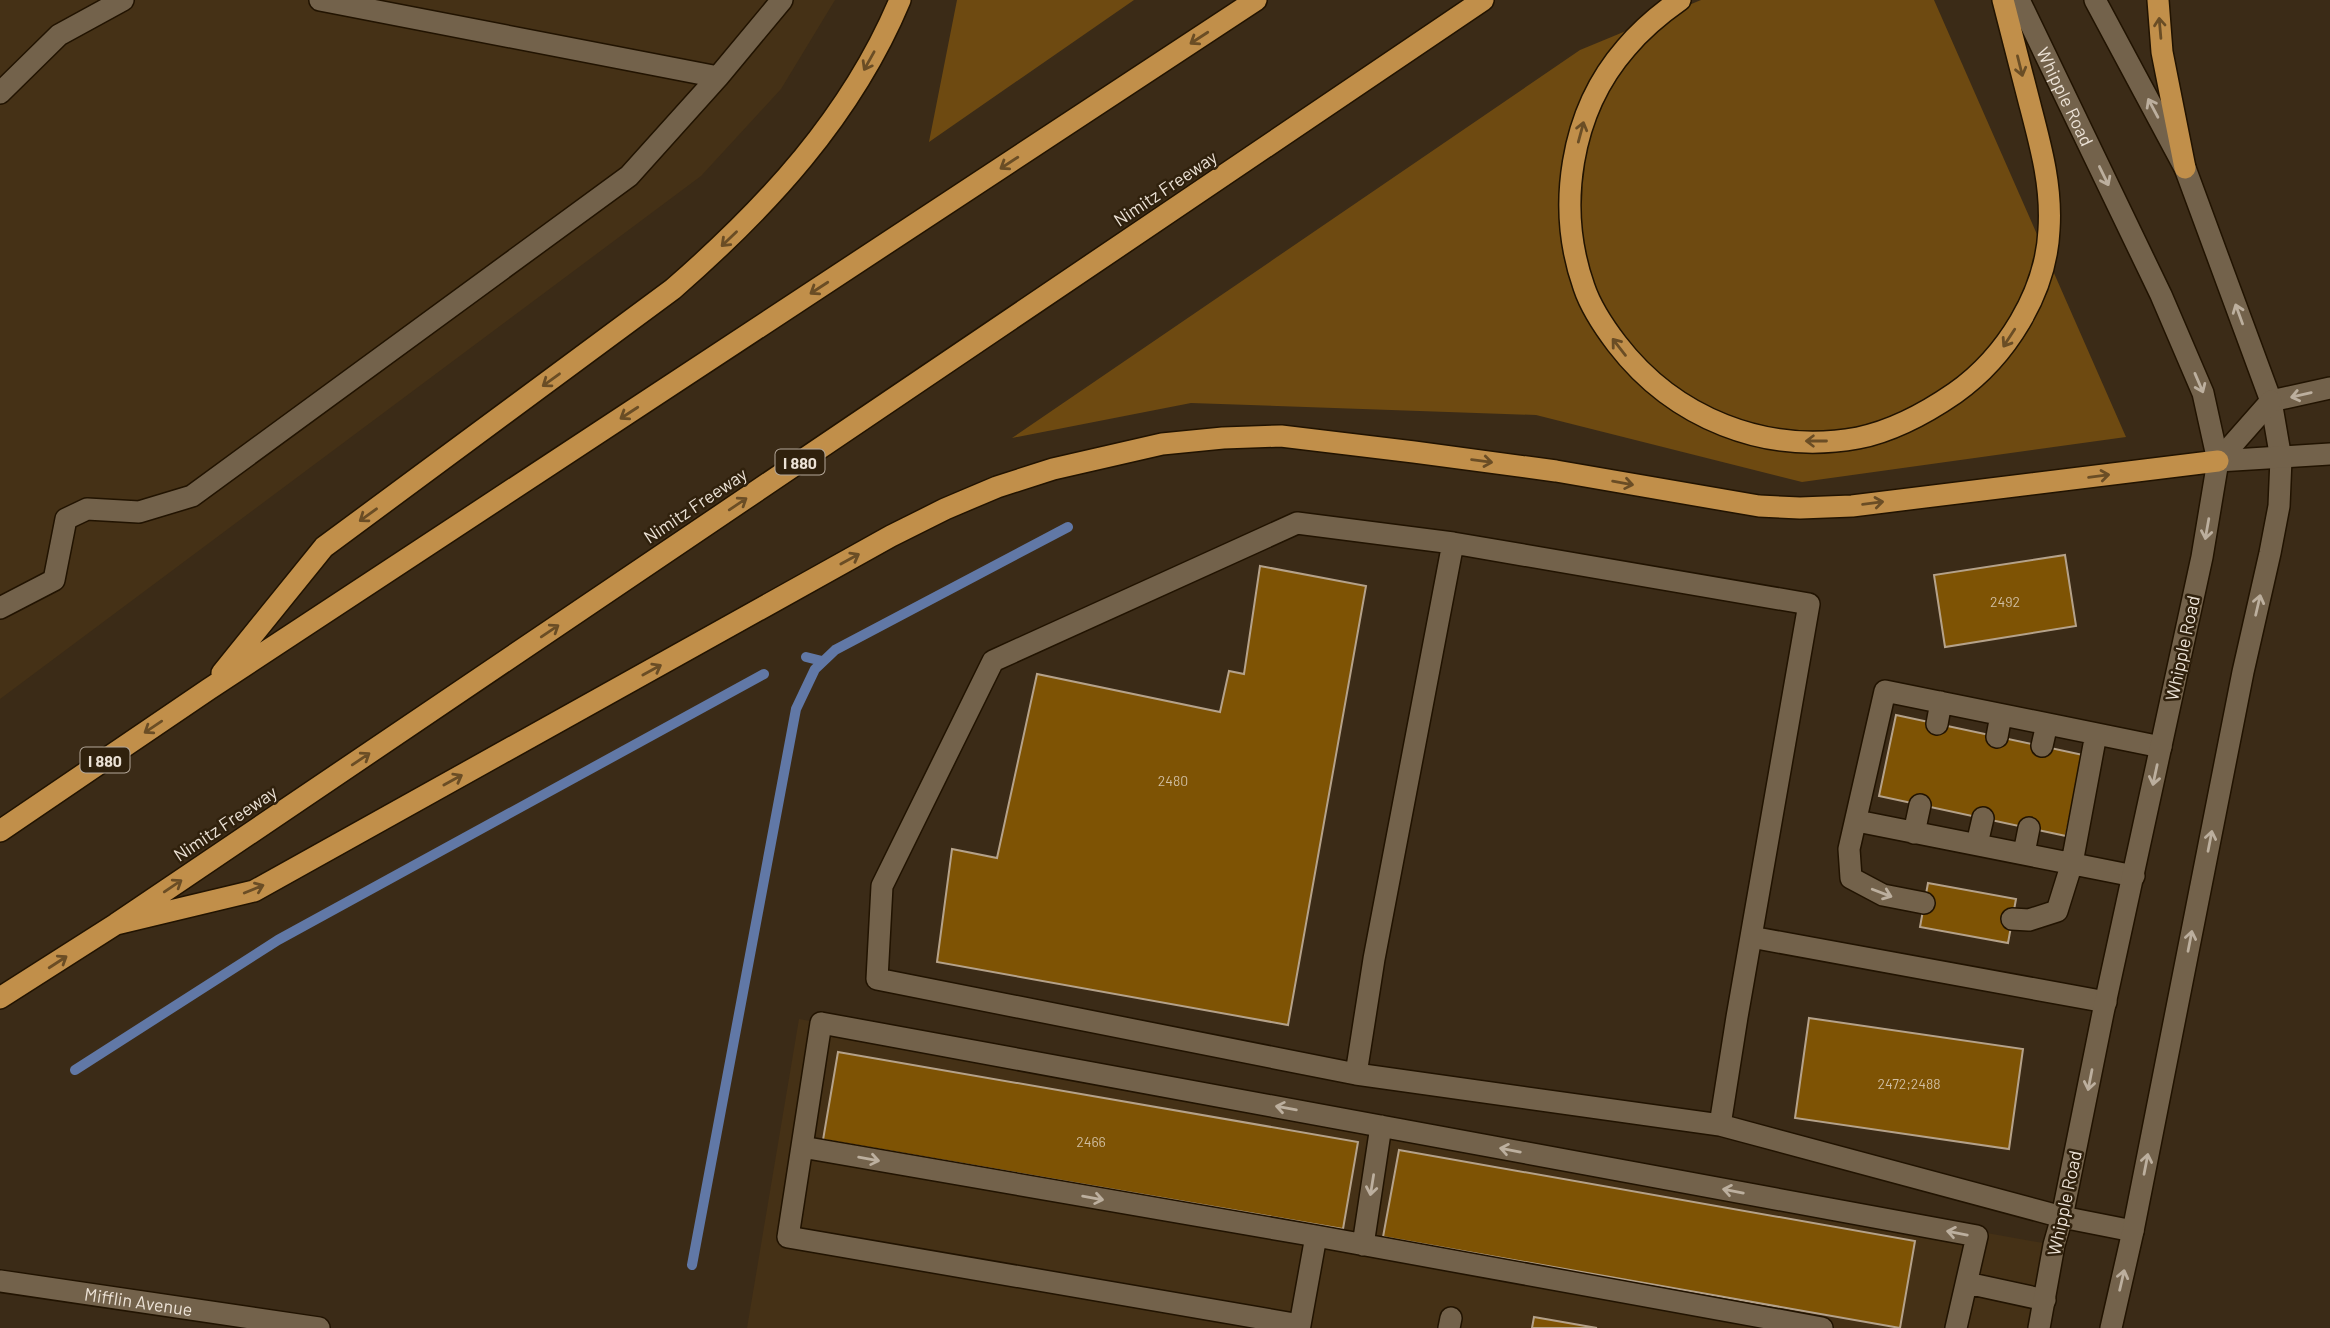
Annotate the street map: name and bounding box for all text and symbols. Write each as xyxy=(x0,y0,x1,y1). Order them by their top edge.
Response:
one-way arrow xyxy=(2153,17,2166,40)
one-way arrow xyxy=(1190,30,1209,45)
street label: Whipple Road xyxy=(2032,43,2099,149)
one-way arrow xyxy=(862,50,876,70)
one-way arrow xyxy=(2014,54,2027,77)
one-way arrow xyxy=(2146,98,2160,118)
one-way arrow xyxy=(1575,121,1588,144)
street label: Nimitz Freeway xyxy=(1109,145,1221,231)
one-way arrow xyxy=(1000,155,1019,170)
one-way arrow xyxy=(2097,165,2111,186)
one-way arrow xyxy=(721,230,738,247)
one-way arrow xyxy=(810,280,829,295)
one-way arrow xyxy=(2232,304,2245,326)
one-way arrow xyxy=(2001,327,2015,347)
one-way arrow xyxy=(1612,338,1627,356)
one-way arrow xyxy=(542,372,561,387)
one-way arrow xyxy=(2193,372,2206,393)
one-way arrow xyxy=(2290,388,2313,402)
one-way arrow xyxy=(620,406,639,420)
one-way arrow xyxy=(1805,434,1828,448)
road number: I 880 xyxy=(776,449,824,475)
one-way arrow xyxy=(1470,455,1493,468)
street label: Nimitz Freeway xyxy=(639,462,751,548)
one-way arrow xyxy=(2087,469,2110,482)
one-way arrow xyxy=(1611,476,1634,490)
one-way arrow xyxy=(728,497,747,511)
one-way arrow xyxy=(1861,497,1884,510)
one-way arrow xyxy=(359,507,378,522)
one-way arrow xyxy=(2200,517,2213,540)
one-way arrow xyxy=(840,552,860,566)
house number: 2492 xyxy=(1990,593,2020,610)
street label: Whipple Road xyxy=(2160,593,2204,703)
one-way arrow xyxy=(2252,594,2265,617)
one-way arrow xyxy=(540,624,559,638)
one-way arrow xyxy=(641,662,661,676)
one-way arrow xyxy=(144,720,163,734)
road number: I 880 xyxy=(80,748,130,772)
one-way arrow xyxy=(351,751,371,765)
one-way arrow xyxy=(2147,763,2161,786)
house number: 2480 xyxy=(1158,772,1188,789)
one-way arrow xyxy=(442,773,463,786)
street label: Nimitz Freeway xyxy=(169,780,281,866)
one-way arrow xyxy=(2203,830,2217,853)
one-way arrow xyxy=(163,879,182,893)
one-way arrow xyxy=(242,882,264,895)
one-way arrow xyxy=(1871,888,1892,900)
one-way arrow xyxy=(2184,930,2198,953)
one-way arrow xyxy=(47,954,67,968)
one-way arrow xyxy=(2083,1068,2096,1091)
house number: 2472;2488 xyxy=(1877,1075,1941,1092)
one-way arrow xyxy=(1275,1101,1298,1115)
house number: 2466 xyxy=(1076,1133,1106,1150)
one-way arrow xyxy=(1499,1142,1522,1156)
street label: Whipple Road xyxy=(2042,1148,2086,1258)
one-way arrow xyxy=(857,1153,880,1166)
one-way arrow xyxy=(2139,1153,2153,1176)
one-way arrow xyxy=(1365,1173,1378,1196)
one-way arrow xyxy=(1722,1184,1745,1197)
one-way arrow xyxy=(1081,1192,1104,1205)
one-way arrow xyxy=(1946,1225,1969,1239)
one-way arrow xyxy=(2116,1269,2129,1291)
street label: Mifflin Avenue xyxy=(83,1283,194,1320)

